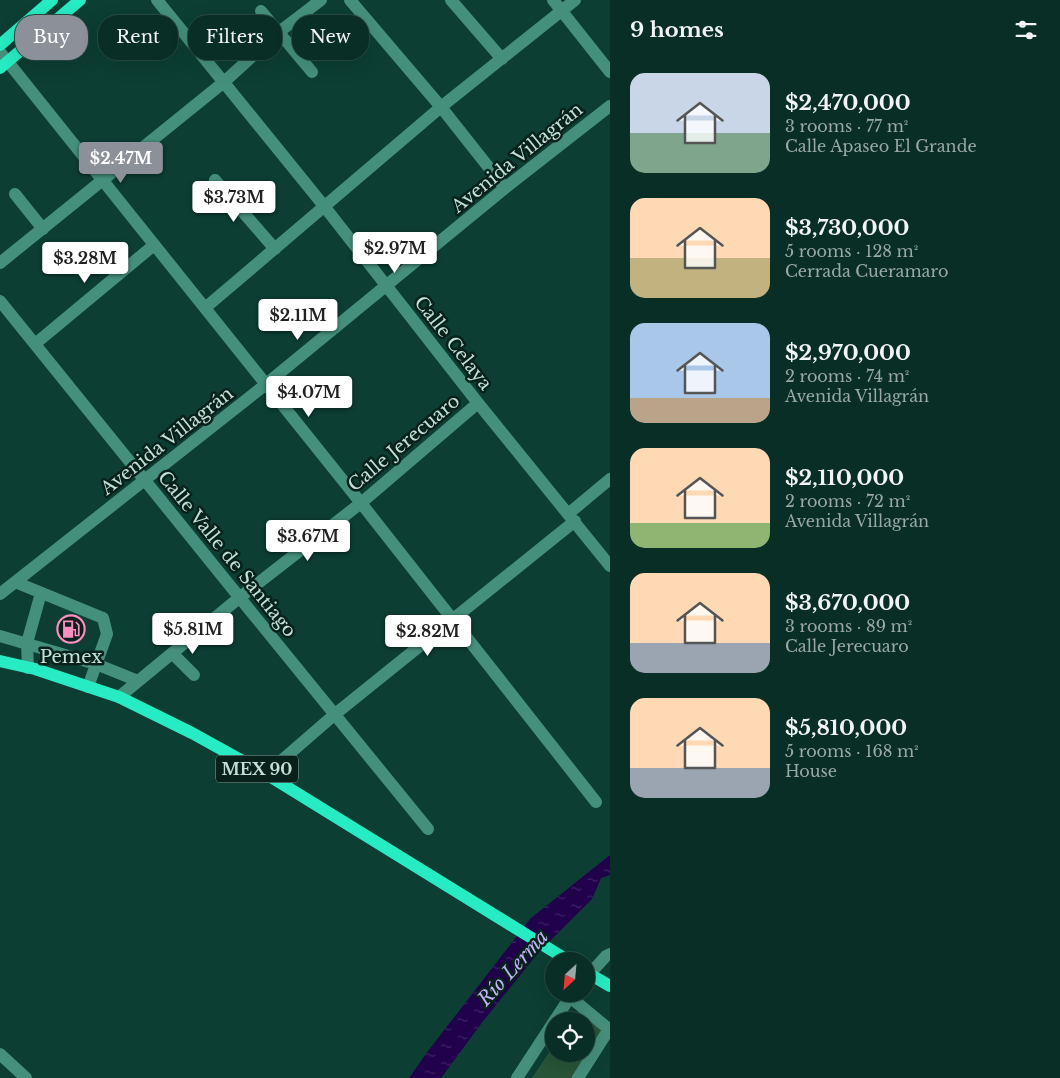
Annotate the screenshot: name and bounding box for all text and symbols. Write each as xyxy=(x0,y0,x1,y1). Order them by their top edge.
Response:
chip: Buy xyxy=(15,15,88,60)
chip: Rent xyxy=(98,15,178,60)
chip: Filters xyxy=(188,15,282,60)
chip: New xyxy=(292,15,369,60)
icon: filters xyxy=(1012,16,1040,44)
text: 9 homes xyxy=(630,17,724,43)
text: $2,470,000 xyxy=(785,90,911,116)
icon: home xyxy=(670,93,730,153)
street label: Avenida Villagrán xyxy=(446,98,587,218)
text: 3 rooms · 77 m² xyxy=(785,116,908,136)
text: Calle Apaseo El Grande xyxy=(785,136,977,156)
pin: $2.47M xyxy=(80,142,162,184)
text: $2.47M xyxy=(90,148,152,168)
pin: $3.73M xyxy=(193,180,275,223)
text: $3.73M xyxy=(203,187,265,207)
text: $3,730,000 xyxy=(785,215,909,241)
icon: home xyxy=(670,218,730,278)
pin: $2.97M xyxy=(354,232,436,274)
text: $2.97M xyxy=(364,238,426,258)
text: 5 rooms · 128 m² xyxy=(785,241,918,261)
pin: $3.28M xyxy=(44,242,126,284)
text: $3.28M xyxy=(53,248,117,268)
text: Cerrada Cueramaro xyxy=(785,261,948,281)
street label: Calle Celaya xyxy=(410,292,496,394)
pin: $2.11M xyxy=(257,298,339,341)
text: $2.11M xyxy=(269,305,327,325)
text: $2,970,000 xyxy=(785,340,911,366)
icon: home xyxy=(670,343,730,403)
text: 2 rooms · 74 m² xyxy=(785,366,909,386)
pin: $4.07M xyxy=(268,376,350,418)
street label: Avenida Villagrán xyxy=(96,382,238,500)
text: $4.07M xyxy=(277,382,341,402)
text: Avenida Villagrán xyxy=(785,386,929,406)
street label: Calle Jerecuaro xyxy=(344,390,464,496)
text: $2,110,000 xyxy=(785,465,904,491)
street label: Calle Valle de Santiago xyxy=(153,466,301,642)
icon: home xyxy=(670,468,730,528)
text: 2 rooms · 72 m² xyxy=(785,491,910,511)
text: Avenida Villagrán xyxy=(785,511,929,531)
pin: $3.67M xyxy=(267,520,349,562)
text: $3.67M xyxy=(277,526,339,546)
text: $3,670,000 xyxy=(785,590,910,616)
icon: home xyxy=(670,593,730,653)
pin: $5.81M xyxy=(152,612,234,655)
fuel station icon: Pemex xyxy=(56,614,86,644)
pin: $2.82M xyxy=(387,614,469,657)
text: 3 rooms · 89 m² xyxy=(785,616,912,636)
text: $5.81M xyxy=(163,619,223,639)
text: $2.82M xyxy=(396,621,460,641)
text: Calle Jerecuaro xyxy=(785,636,909,656)
place label: Pemex xyxy=(40,646,102,668)
text: $5,810,000 xyxy=(785,715,907,741)
icon: home xyxy=(670,718,730,778)
text: 5 rooms · 168 m² xyxy=(785,741,919,761)
road number: MEX 90 xyxy=(216,756,298,782)
text: House xyxy=(785,761,837,781)
water label: Río Lerma xyxy=(472,925,553,1011)
north arrow xyxy=(545,952,595,1002)
map controls xyxy=(545,952,595,1062)
button: locate xyxy=(545,1012,595,1062)

